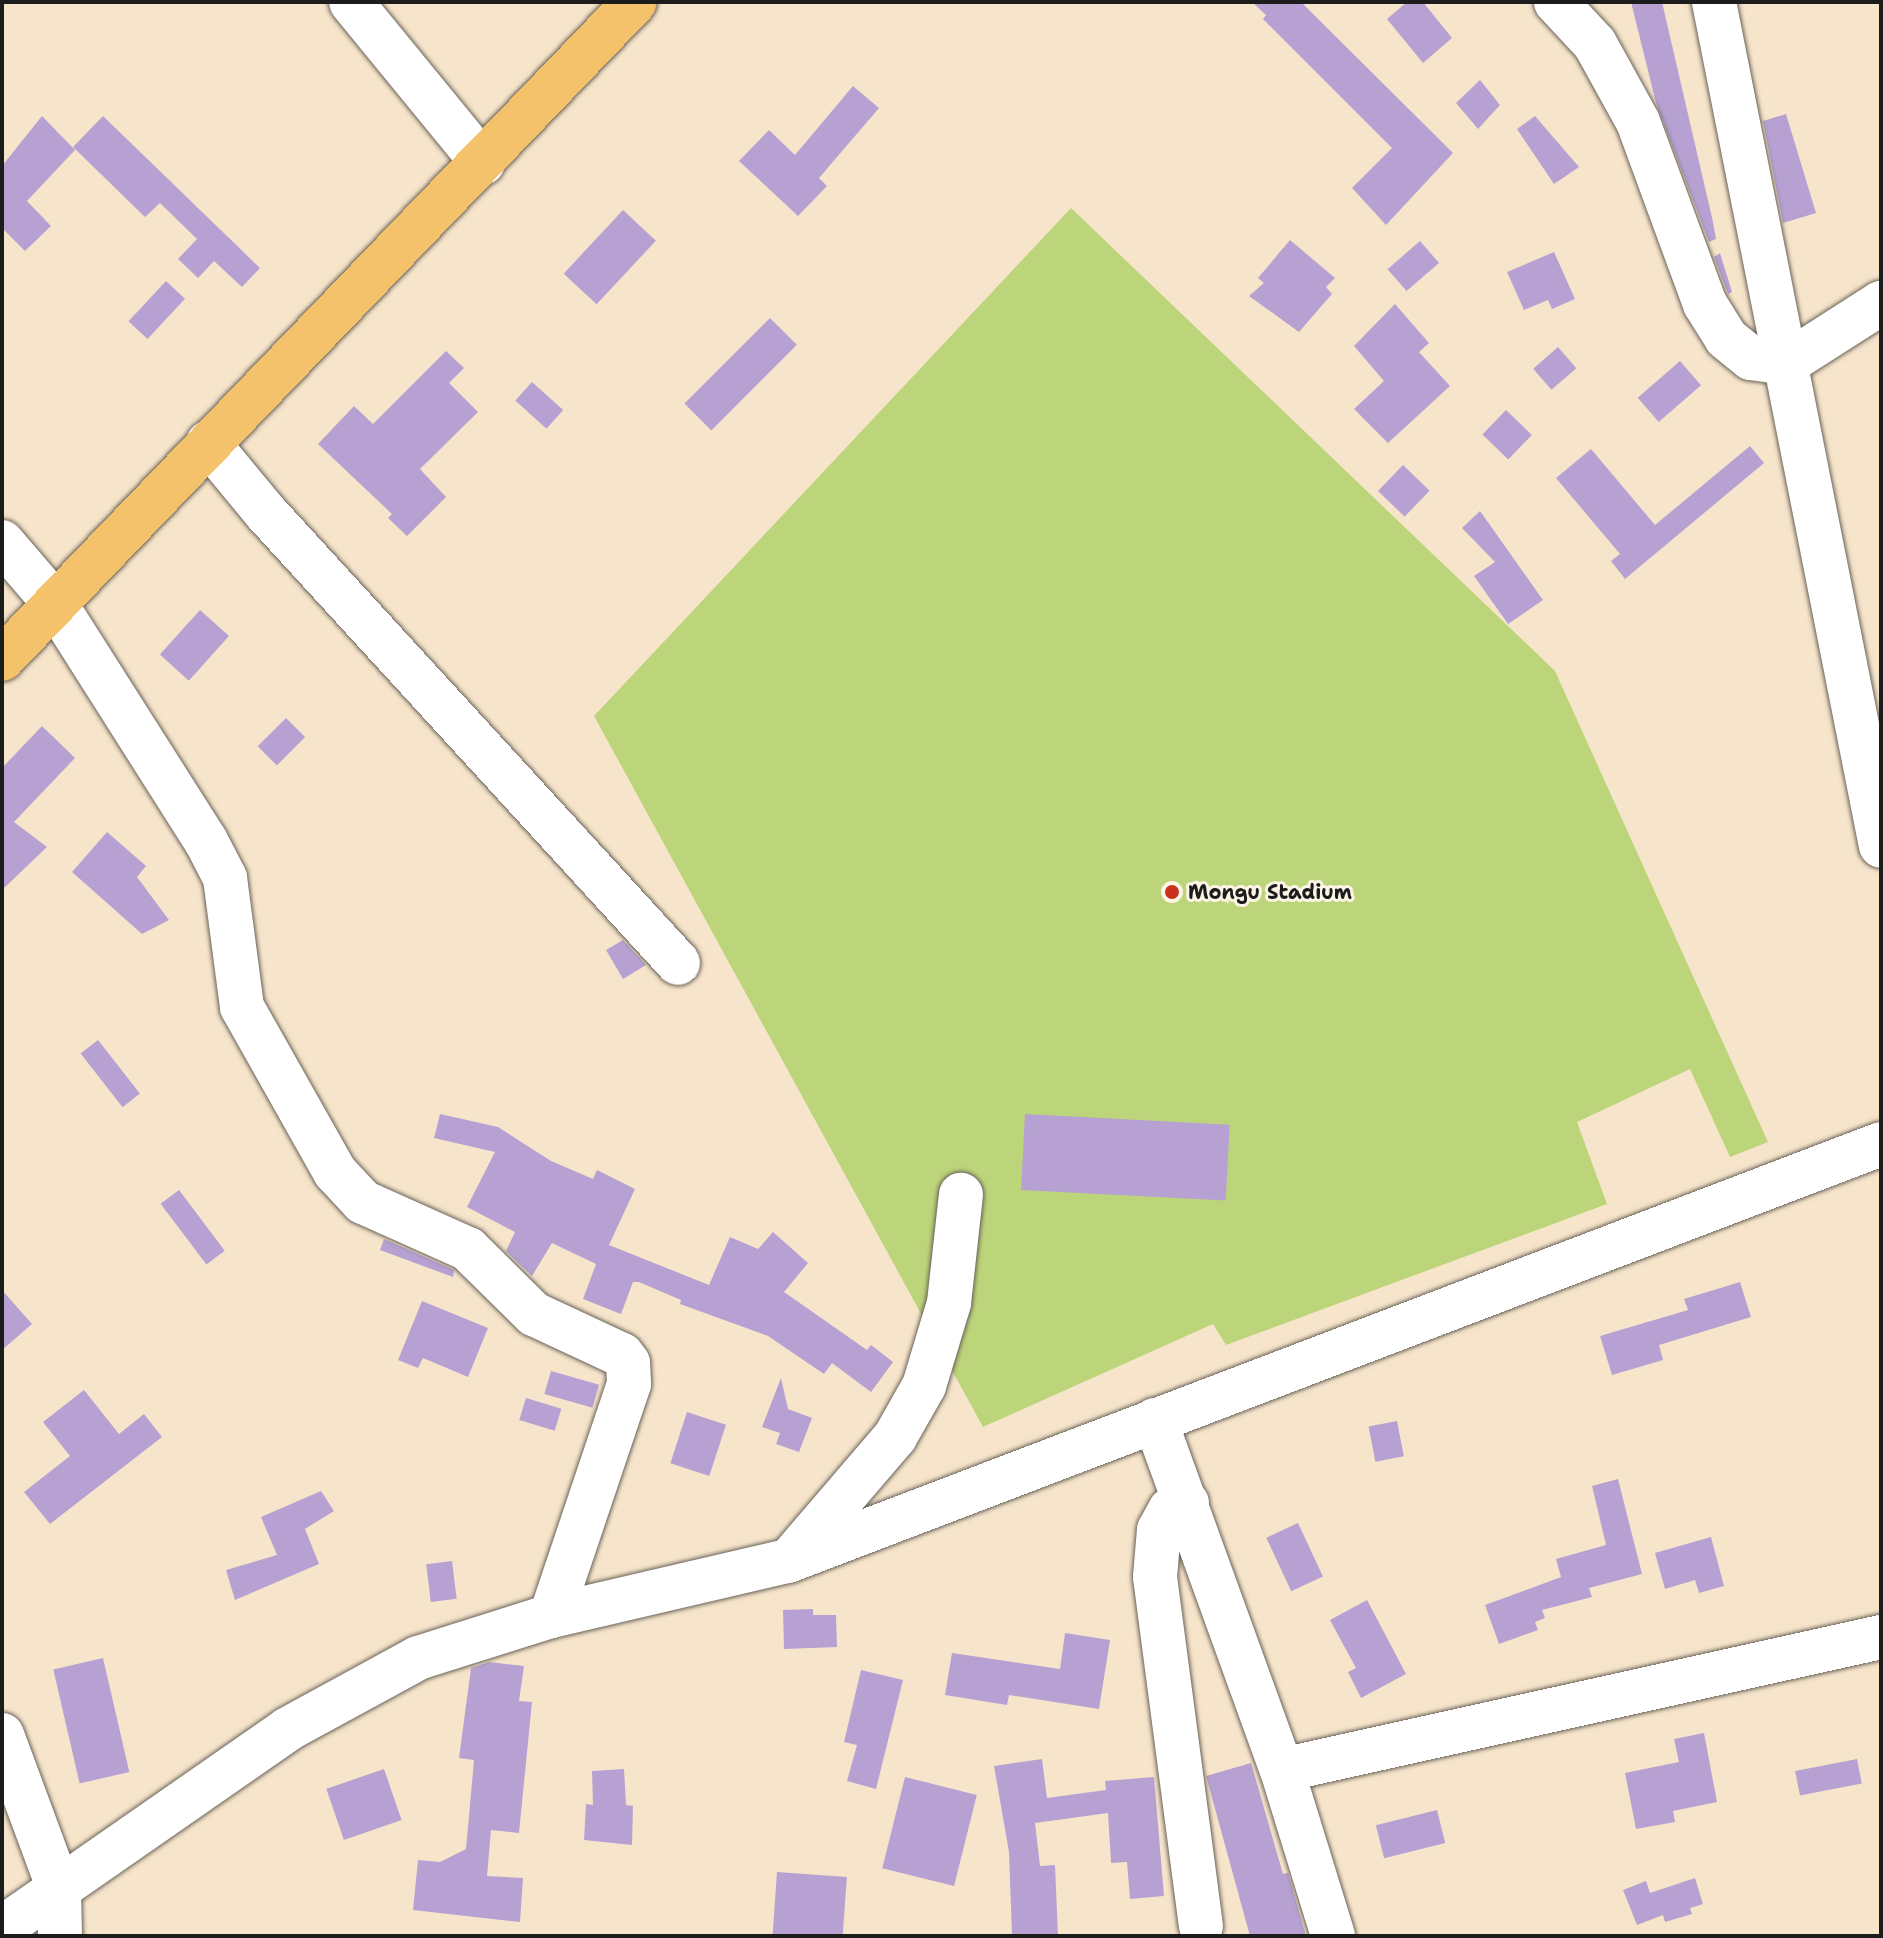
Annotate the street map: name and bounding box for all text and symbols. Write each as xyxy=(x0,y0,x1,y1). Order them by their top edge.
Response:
place label: Mongu Stadium xyxy=(1188,880,1352,904)
marker: Mongu Stadium xyxy=(1163,883,1181,901)

